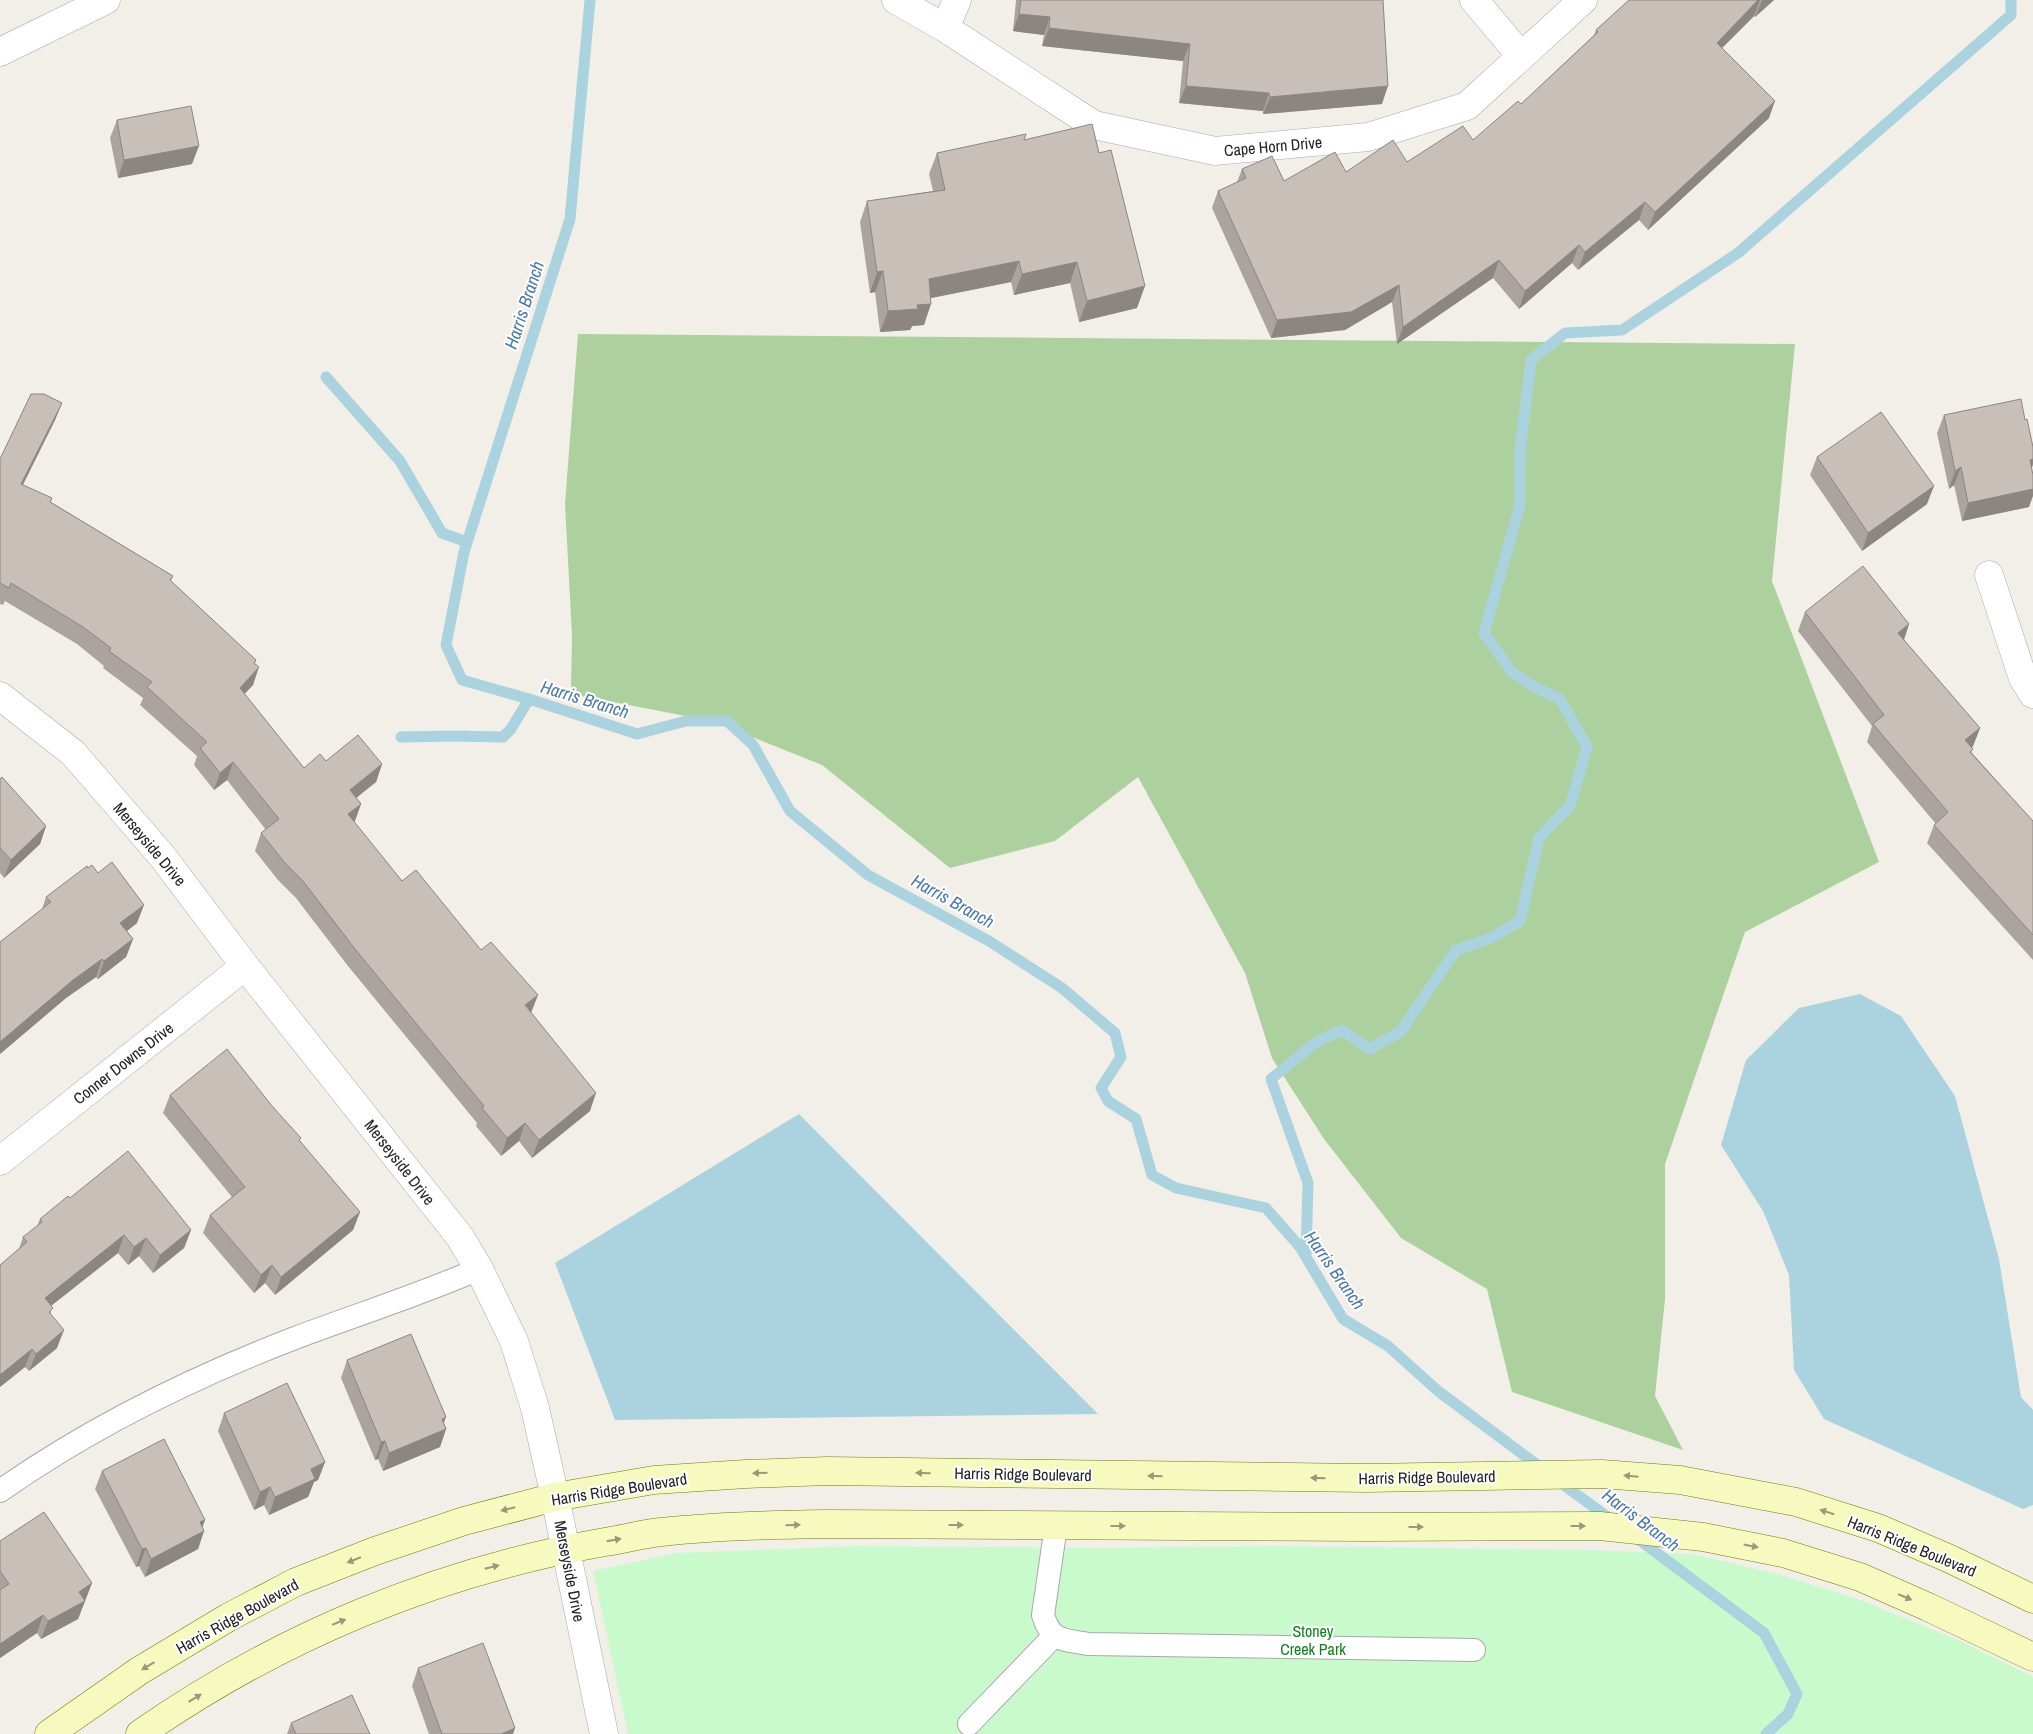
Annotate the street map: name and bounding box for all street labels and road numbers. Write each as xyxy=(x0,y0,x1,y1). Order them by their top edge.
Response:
street label: Cape Horn Drive xyxy=(1223,131,1323,161)
street label: Merseyside Drive xyxy=(109,798,191,890)
street label: Conner Downs Drive xyxy=(68,1017,178,1109)
street label: Merseyside Drive xyxy=(360,1115,440,1209)
street label: Harris Ridge Boulevard xyxy=(954,1462,1092,1486)
street label: Harris Ridge Boulevard xyxy=(1358,1465,1496,1489)
street label: Harris Ridge Boulevard xyxy=(550,1467,688,1511)
street label: Harris Ridge Boulevard xyxy=(1844,1510,1980,1582)
street label: Merseyside Drive xyxy=(549,1518,591,1624)
street label: Harris Ridge Boulevard xyxy=(172,1573,302,1659)

